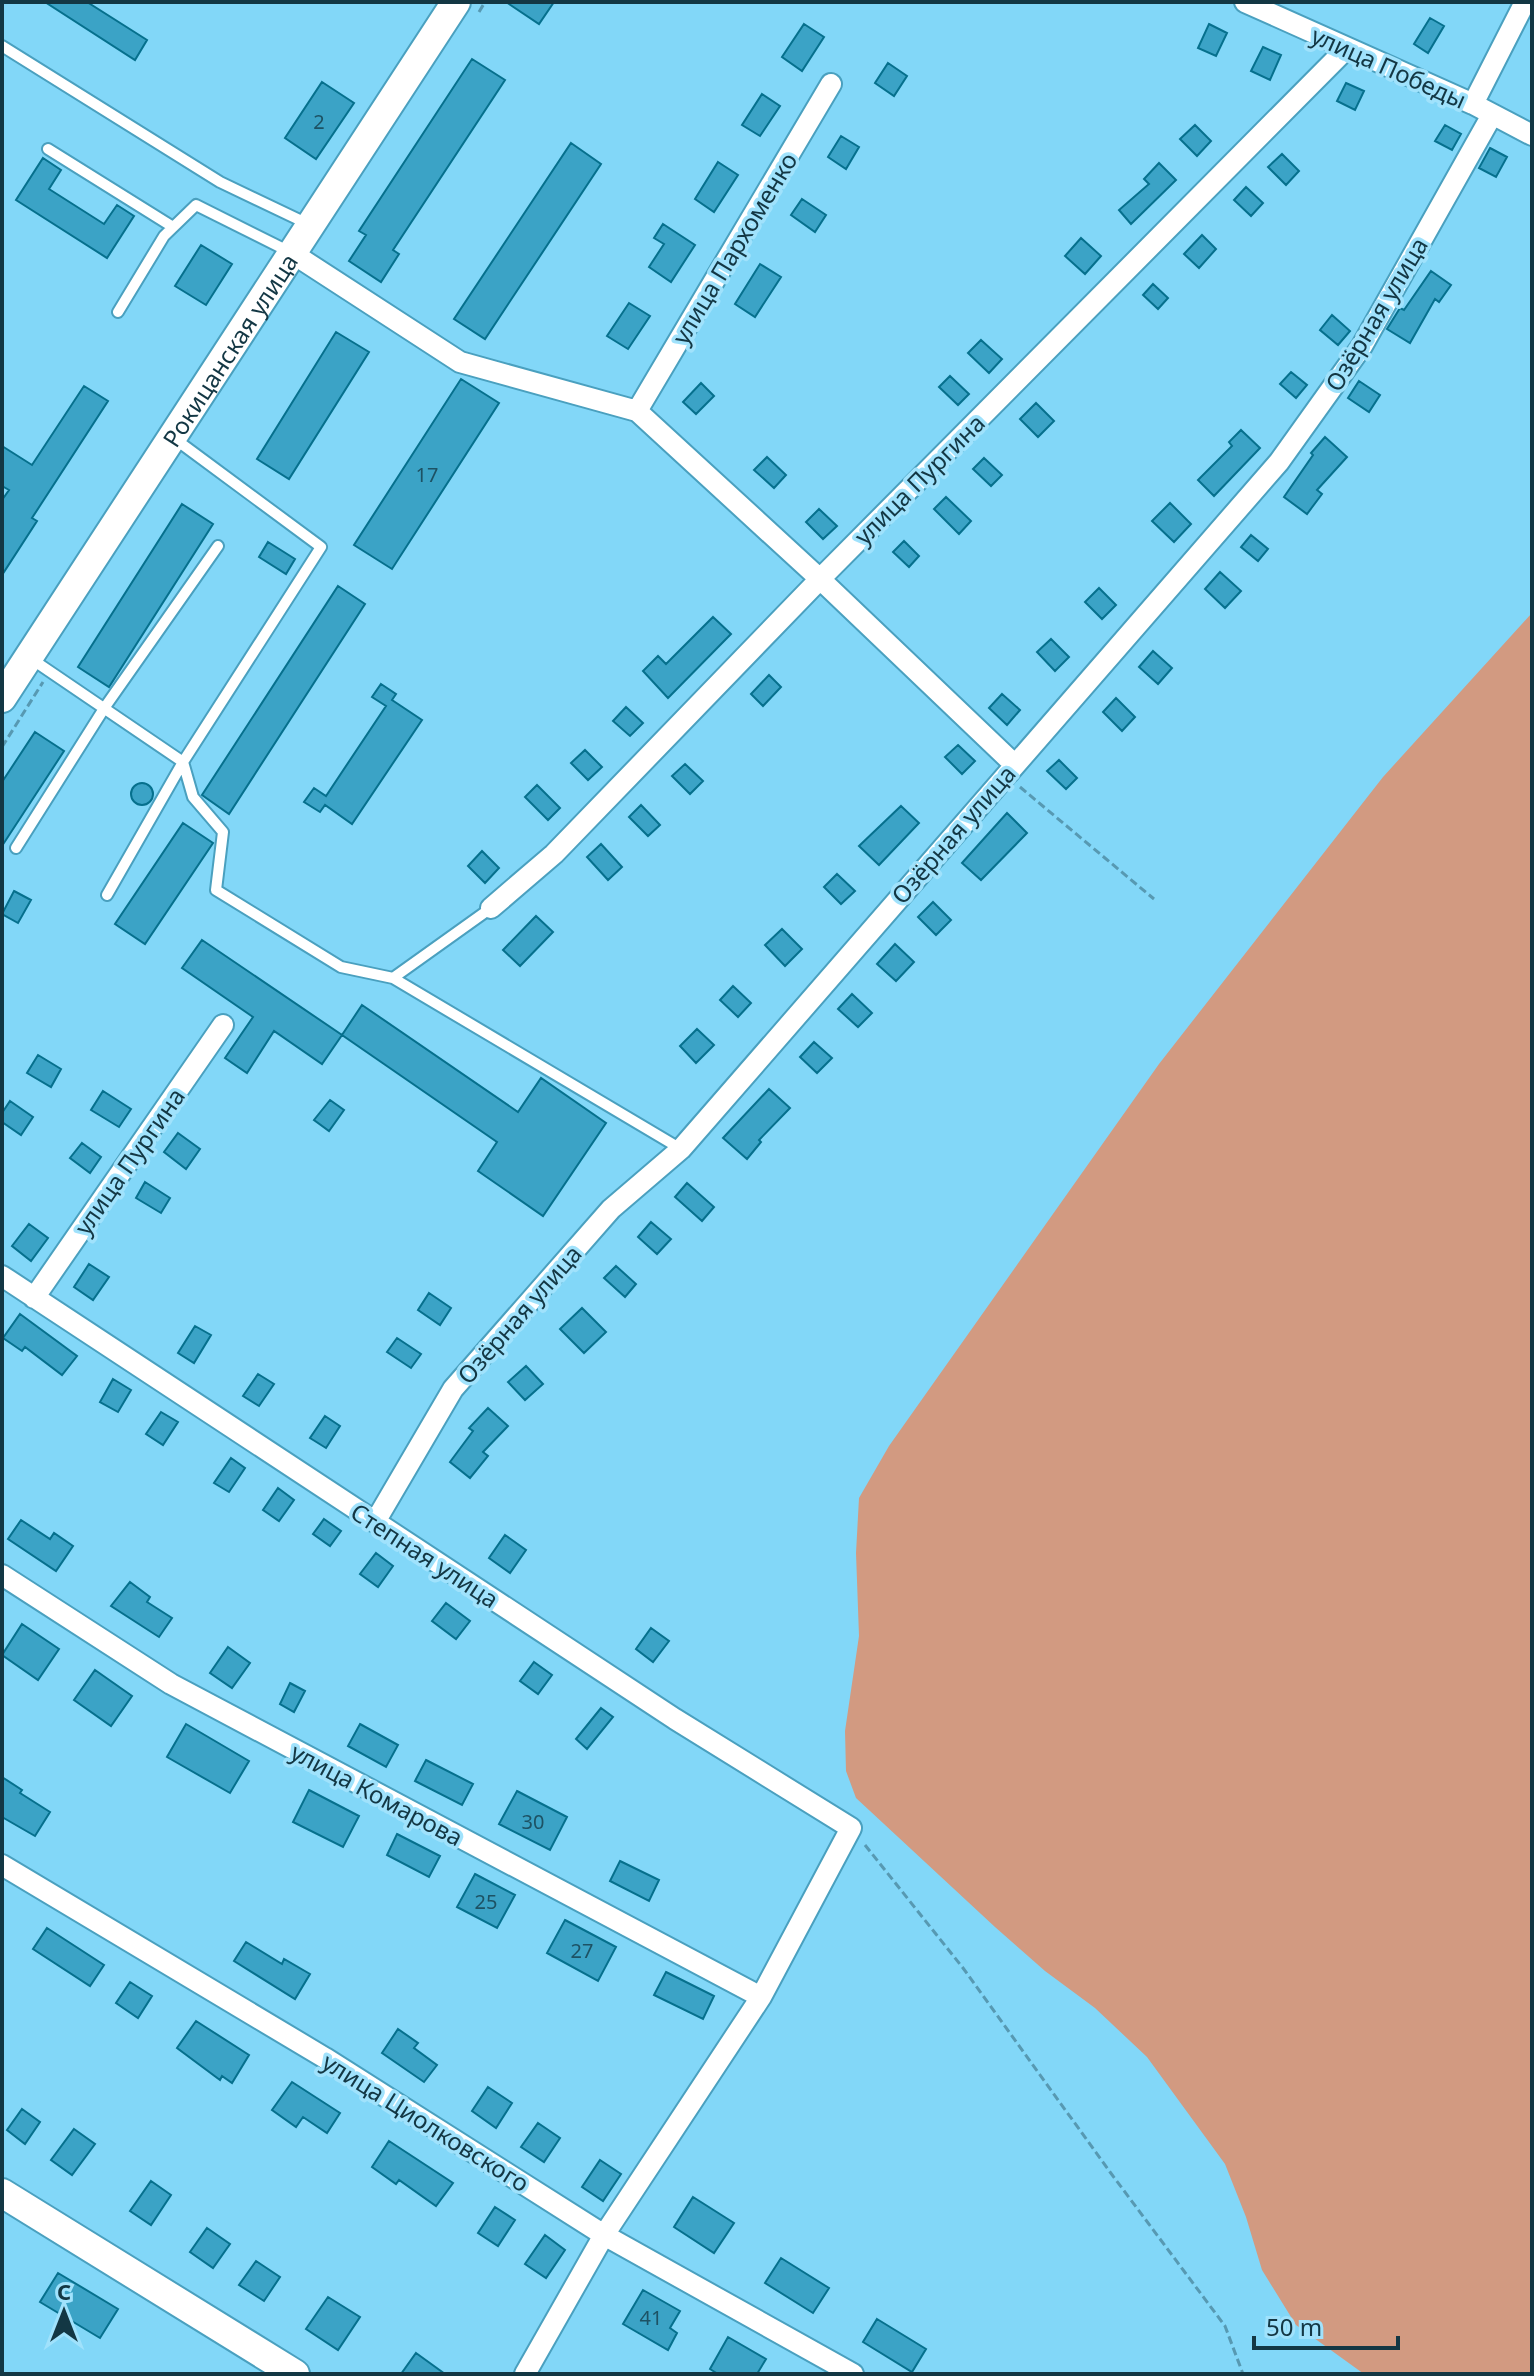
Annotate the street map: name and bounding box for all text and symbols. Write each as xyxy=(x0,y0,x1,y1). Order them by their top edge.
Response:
street label: улица Победы xyxy=(1306,18,1472,116)
house number: 2 xyxy=(313,108,325,135)
street label: улица Пархоменко xyxy=(664,146,804,350)
street label: Озёрная улица xyxy=(1317,231,1435,397)
street label: Рокицанская улица xyxy=(154,246,304,453)
street label: улица Пургина xyxy=(846,406,992,552)
house number: 17 xyxy=(416,461,438,488)
street label: Озёрная улица xyxy=(883,758,1023,910)
street label: улица Пургина xyxy=(66,1081,192,1241)
street label: Озёрная улица xyxy=(449,1238,589,1390)
street label: Степная улица xyxy=(345,1495,505,1615)
street label: улица Комарова xyxy=(285,1735,469,1853)
house number: 30 xyxy=(522,1808,544,1835)
house number: 25 xyxy=(475,1888,497,1915)
house number: 27 xyxy=(571,1937,593,1964)
street label: улица Циолковского xyxy=(316,2045,536,2199)
north arrow xyxy=(24,2272,104,2352)
text: С xyxy=(57,2276,71,2306)
scale bar xyxy=(1254,2300,1398,2350)
house number: 41 xyxy=(640,2304,662,2331)
text: 50 m xyxy=(1266,2310,1322,2343)

